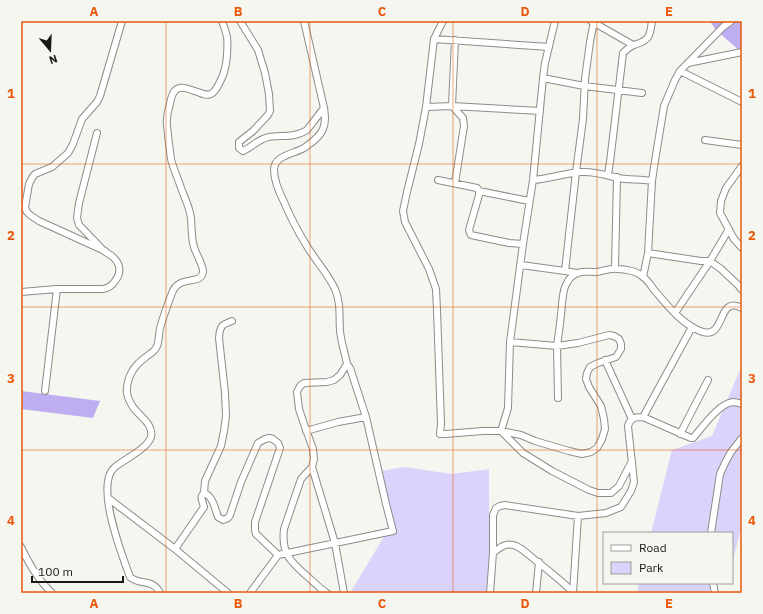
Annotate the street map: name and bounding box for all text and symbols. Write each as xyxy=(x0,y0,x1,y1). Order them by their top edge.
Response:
text: A xyxy=(90,3,99,20)
text: B xyxy=(234,3,243,20)
text: C xyxy=(378,3,387,20)
text: D xyxy=(520,3,530,20)
text: E xyxy=(665,3,673,20)
north arrow xyxy=(30,30,70,70)
text: N xyxy=(47,52,59,67)
text: 1 xyxy=(7,85,15,102)
text: 1 xyxy=(748,85,756,102)
text: 2 xyxy=(7,227,15,244)
text: 2 xyxy=(748,227,756,244)
text: 3 xyxy=(7,370,15,387)
text: 3 xyxy=(748,370,756,387)
text: 4 xyxy=(7,512,15,529)
text: 4 xyxy=(748,512,756,529)
legend xyxy=(603,532,733,584)
text: Road xyxy=(639,540,667,555)
scale bar xyxy=(32,558,123,584)
text: Park xyxy=(639,560,664,575)
text: 100 m xyxy=(38,564,73,579)
text: A xyxy=(90,595,99,612)
text: B xyxy=(234,595,243,612)
text: C xyxy=(378,595,387,612)
text: D xyxy=(520,595,530,612)
text: E xyxy=(665,595,673,612)

